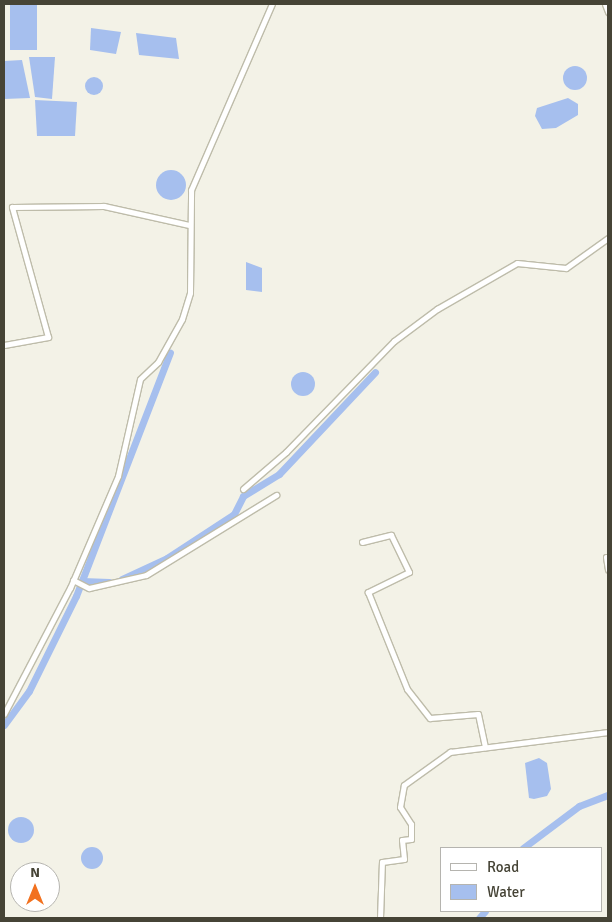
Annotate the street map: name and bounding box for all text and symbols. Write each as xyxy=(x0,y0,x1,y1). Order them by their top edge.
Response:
legend xyxy=(440,847,602,912)
text: Road xyxy=(487,858,519,876)
north arrow xyxy=(10,862,60,912)
text: N xyxy=(30,864,40,881)
text: Water xyxy=(487,883,525,901)

